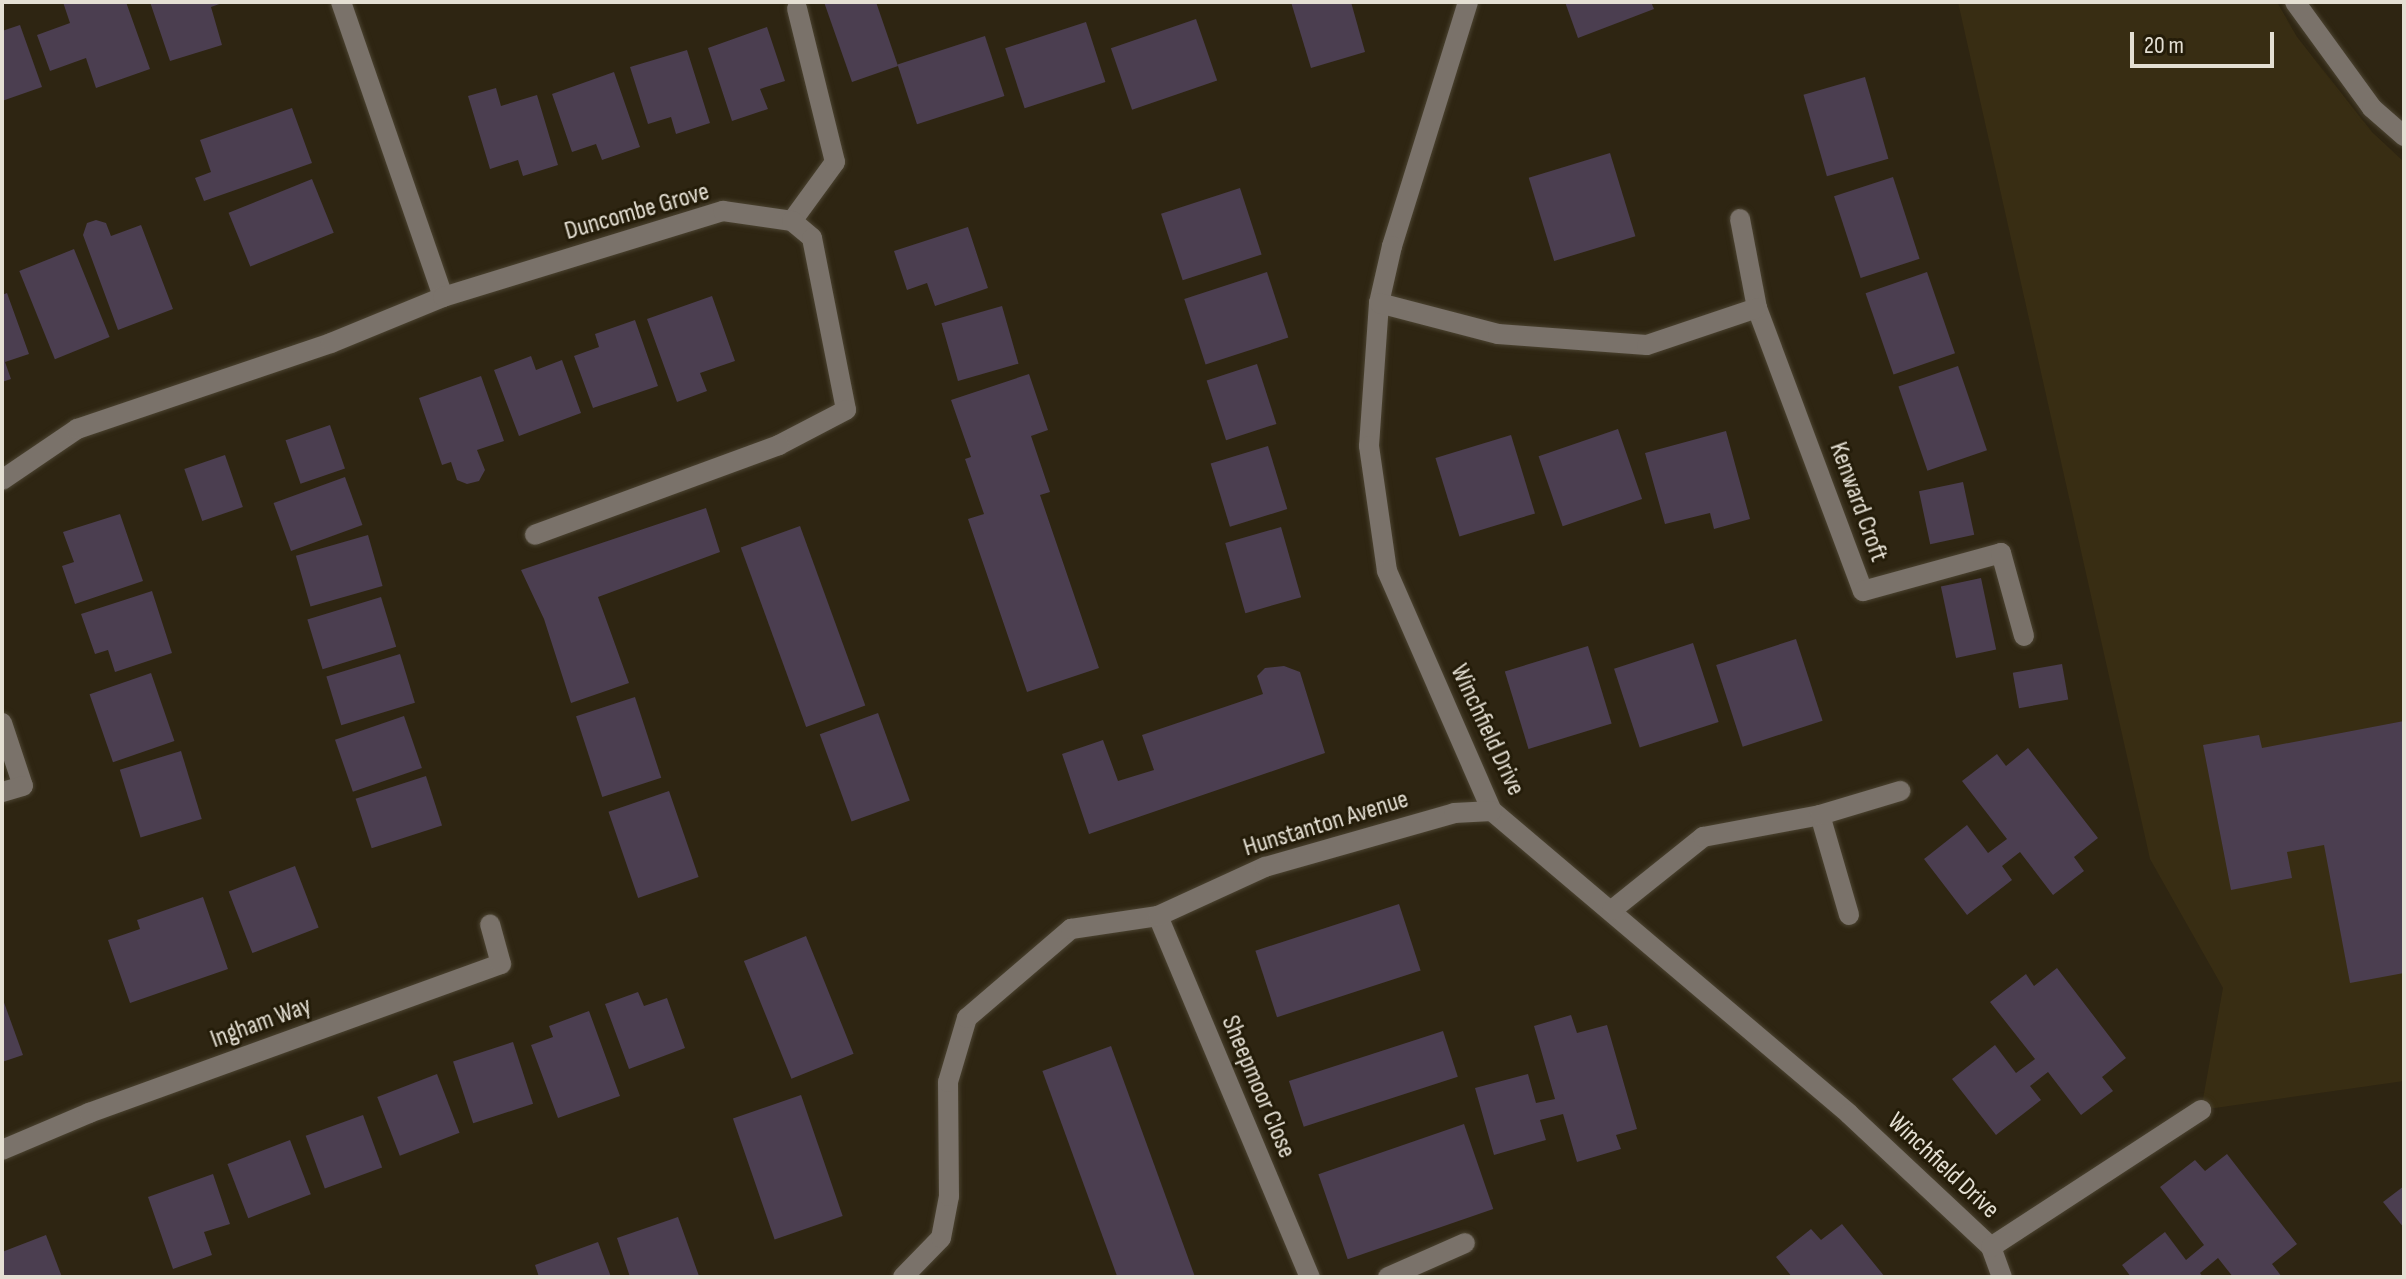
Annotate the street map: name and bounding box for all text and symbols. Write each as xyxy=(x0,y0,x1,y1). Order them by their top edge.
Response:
scale bar xyxy=(2134,16,2278,66)
text: 20 m xyxy=(2144,31,2184,60)
street label: Duncombe Grove xyxy=(561,176,713,248)
street label: Kenward Croft xyxy=(1822,438,1894,566)
street label: Winchfield Drive xyxy=(1443,659,1531,801)
street label: Hunstanton Avenue xyxy=(1240,784,1412,864)
street label: Ingham Way xyxy=(206,990,316,1056)
street label: Sheepmoor Close xyxy=(1214,1011,1302,1163)
street label: Winchfield Drive xyxy=(1881,1106,2005,1226)

